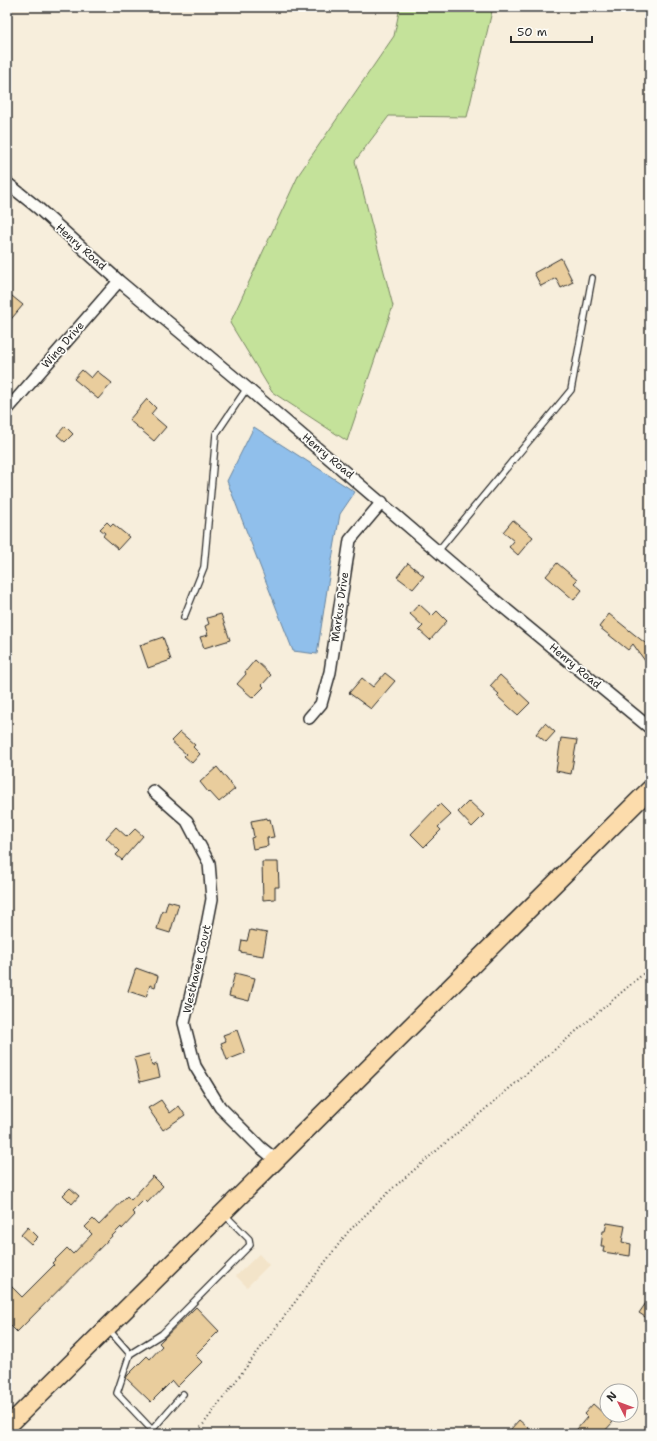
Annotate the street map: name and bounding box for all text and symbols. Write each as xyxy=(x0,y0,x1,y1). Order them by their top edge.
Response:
scale bar xyxy=(511,18,592,44)
text: 50 m xyxy=(517,24,547,40)
street label: Henry Road xyxy=(52,220,110,274)
street label: Wing Drive xyxy=(38,318,88,372)
street label: Henry Road xyxy=(299,430,357,482)
street label: Markus Drive xyxy=(328,571,352,643)
street label: Henry Road xyxy=(546,640,604,692)
street label: Westhaven Court xyxy=(179,923,215,1015)
north arrow xyxy=(599,1383,639,1423)
text: N xyxy=(603,1388,621,1405)

